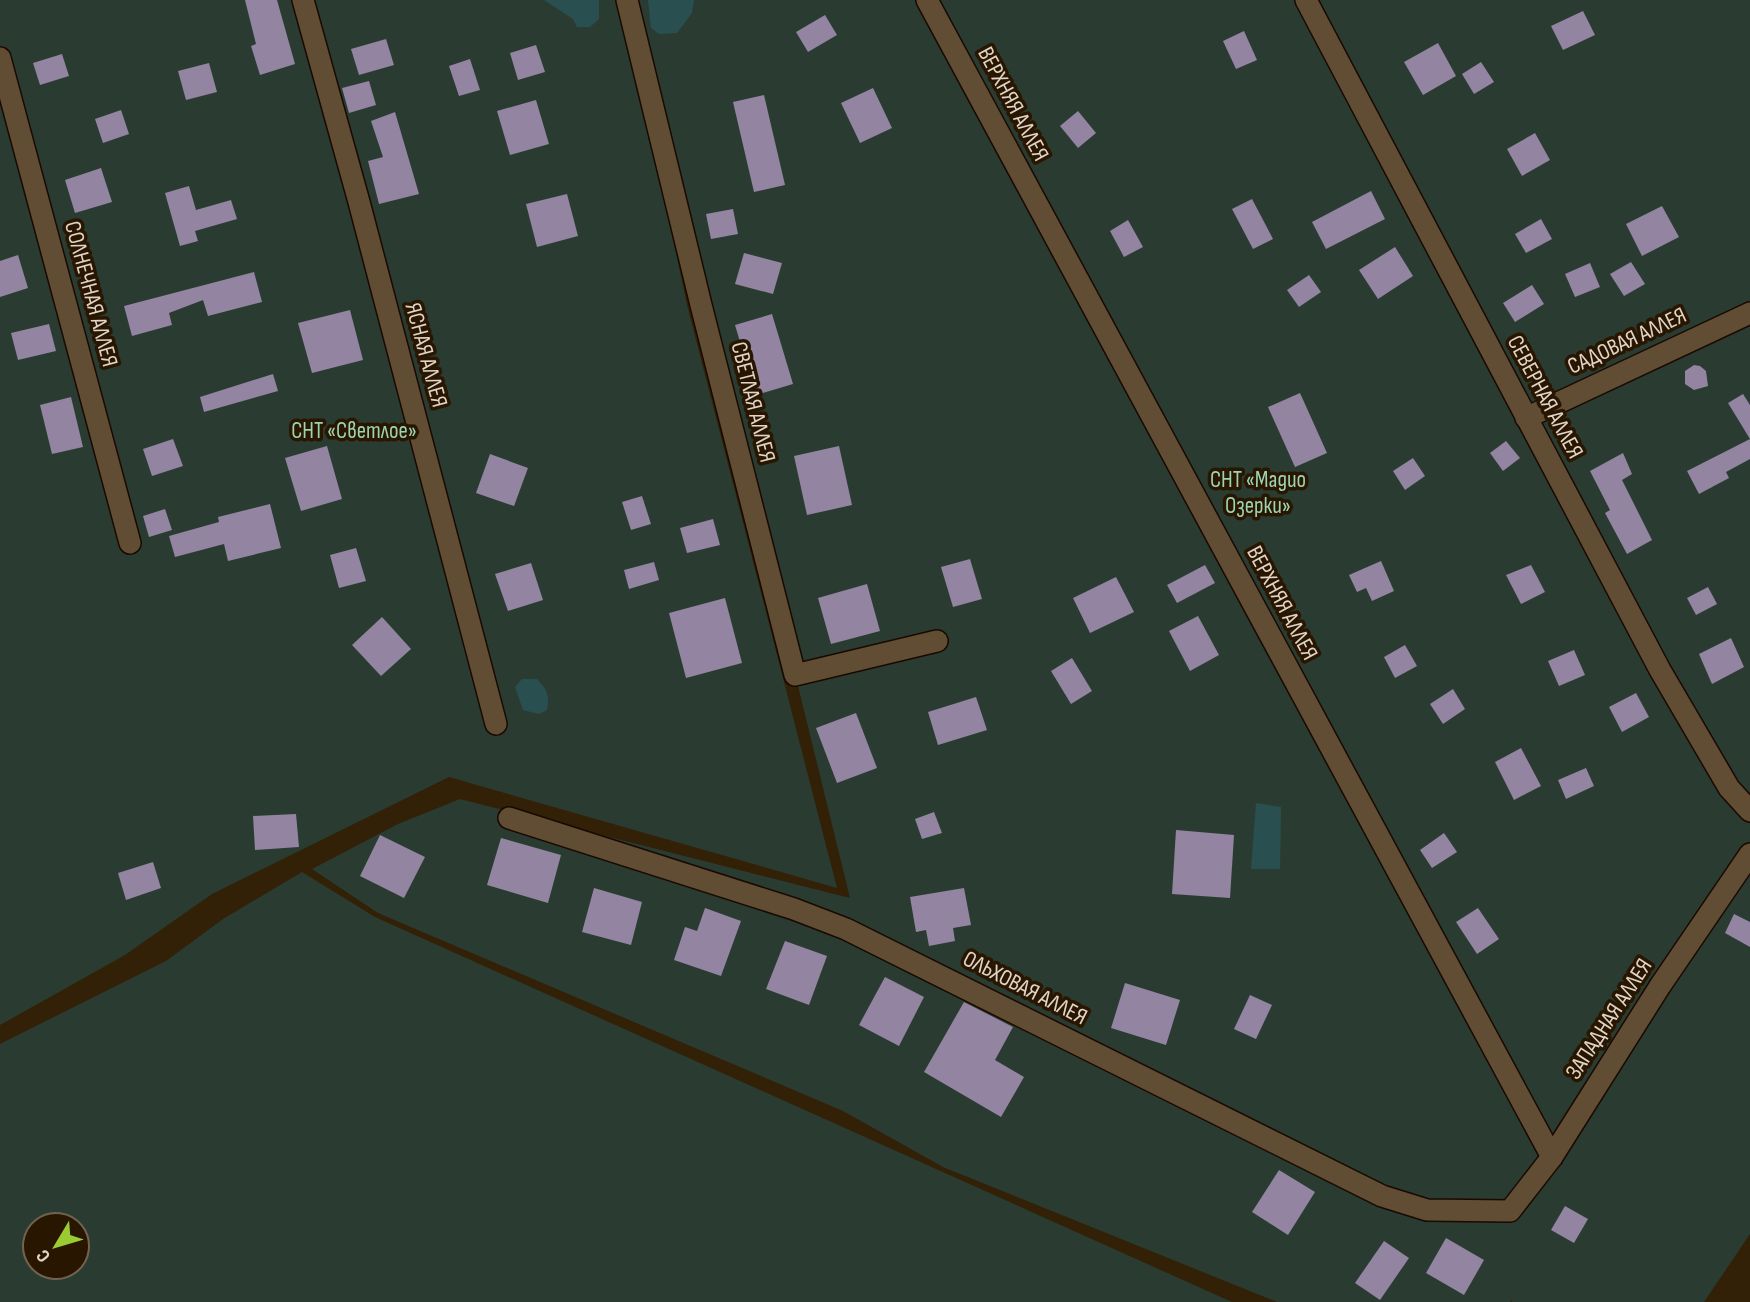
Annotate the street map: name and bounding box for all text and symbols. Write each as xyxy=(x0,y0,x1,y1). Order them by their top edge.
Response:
street label: ВЕРХНЯЯ АЛЛЕЯ xyxy=(971,42,1055,166)
street label: СОЛНЕЧНАЯ АЛЛЕЯ xyxy=(58,218,124,370)
street label: ЯСНАЯ АЛЛЕЯ xyxy=(399,300,453,410)
street label: САДОВАЯ АЛЛЕЯ xyxy=(1563,301,1691,381)
street label: СЕВЕРНАЯ АЛЛЕЯ xyxy=(1501,331,1589,463)
street label: СВЕТЛАЯ АЛЛЕЯ xyxy=(725,339,781,465)
park label: СНТ «Светлое» xyxy=(291,417,417,445)
park label: СНТ «Мадио Озерки» xyxy=(1210,466,1306,520)
street label: ВЕРХНЯЯ АЛЛЕЯ xyxy=(1240,541,1324,665)
street label: ОЛЬХОВАЯ АЛЛЕЯ xyxy=(958,945,1092,1031)
street label: ЗАПАДНАЯ АЛЛЕЯ xyxy=(1560,953,1658,1085)
north arrow xyxy=(21,1211,91,1281)
text: С xyxy=(32,1244,56,1266)

